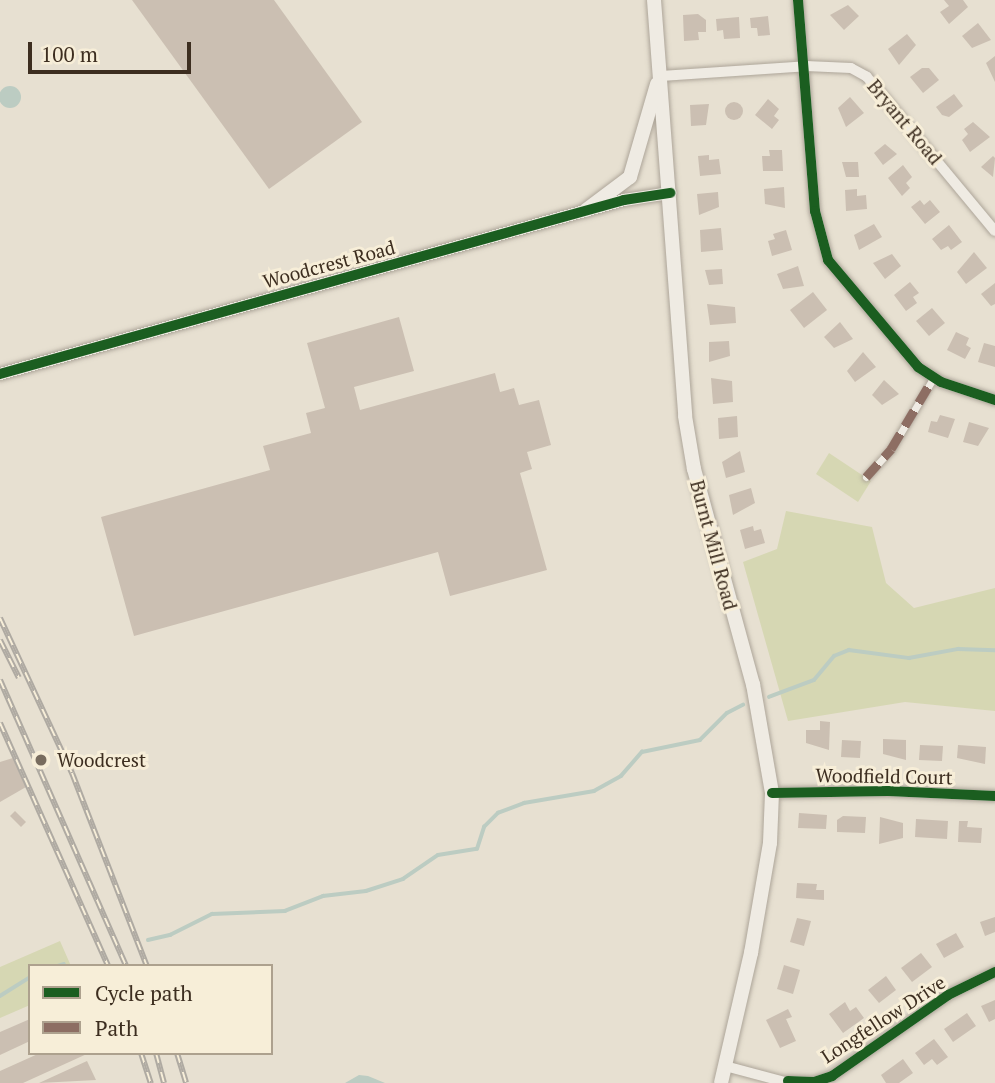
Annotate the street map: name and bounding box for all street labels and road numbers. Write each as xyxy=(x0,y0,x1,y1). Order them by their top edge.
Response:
street label: Bryant Road xyxy=(863,75,947,169)
street label: Woodcrest Road xyxy=(260,235,398,293)
street label: Burnt Mill Road xyxy=(686,478,742,612)
street label: Woodfield Court xyxy=(815,763,953,789)
street label: Longfellow Drive xyxy=(817,970,949,1068)

